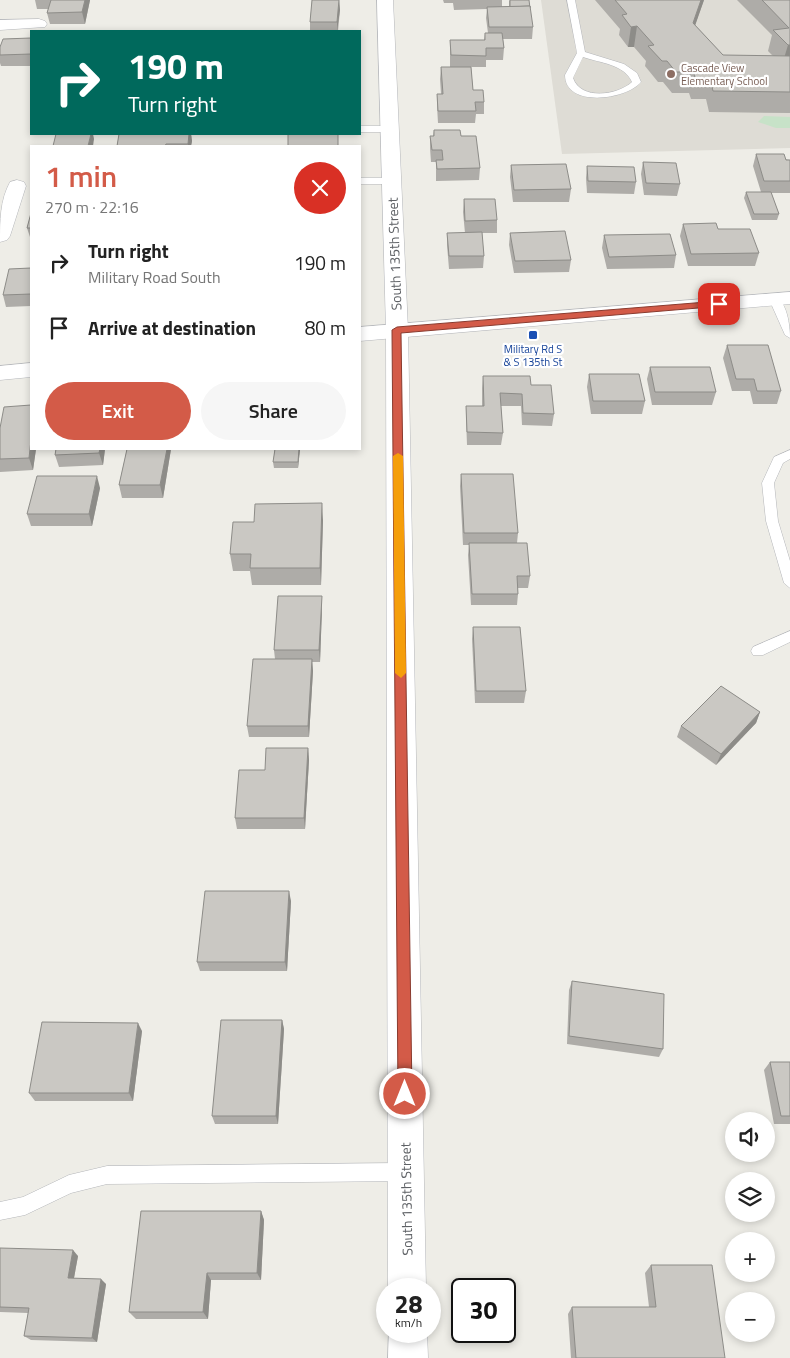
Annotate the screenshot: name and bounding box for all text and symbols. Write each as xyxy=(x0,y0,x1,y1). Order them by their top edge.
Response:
text: 190 m xyxy=(128,39,224,93)
icon: right xyxy=(45,50,110,115)
place label: Cascade View Elementary School xyxy=(681,60,768,89)
marker: Cascade View Elementary School xyxy=(665,68,677,80)
text: Turn right xyxy=(128,87,217,121)
text: 1 min xyxy=(45,153,117,199)
button: close xyxy=(294,162,346,214)
text: 270 m · 22:16 xyxy=(45,195,139,219)
street label: South 135th Street xyxy=(382,197,406,311)
text: Turn right xyxy=(88,236,169,265)
text: 190 m xyxy=(294,248,346,277)
icon: right xyxy=(45,249,73,277)
text: Military Road South xyxy=(88,265,221,289)
pin xyxy=(698,283,740,325)
icon: arrive xyxy=(705,290,733,318)
text: Arrive at destination xyxy=(88,313,256,342)
text: 80 m xyxy=(305,313,346,342)
icon: arrive xyxy=(45,314,73,342)
marker: Military Rd S & S 135th St xyxy=(527,329,539,341)
place label: Military Rd S & S 135th St xyxy=(504,341,563,370)
button: Exit xyxy=(45,382,191,440)
button: Share xyxy=(201,382,346,440)
position arrow xyxy=(378,1067,430,1119)
map controls xyxy=(725,1112,775,1342)
button: sound xyxy=(725,1112,775,1162)
street label: South 135th Street xyxy=(395,1142,417,1256)
button: layers xyxy=(725,1172,775,1222)
button: + xyxy=(725,1232,775,1282)
speed limit sign: 30 xyxy=(451,1278,516,1343)
text: 28 xyxy=(394,1285,423,1323)
button: − xyxy=(725,1292,775,1342)
text: km/h xyxy=(395,1313,422,1332)

